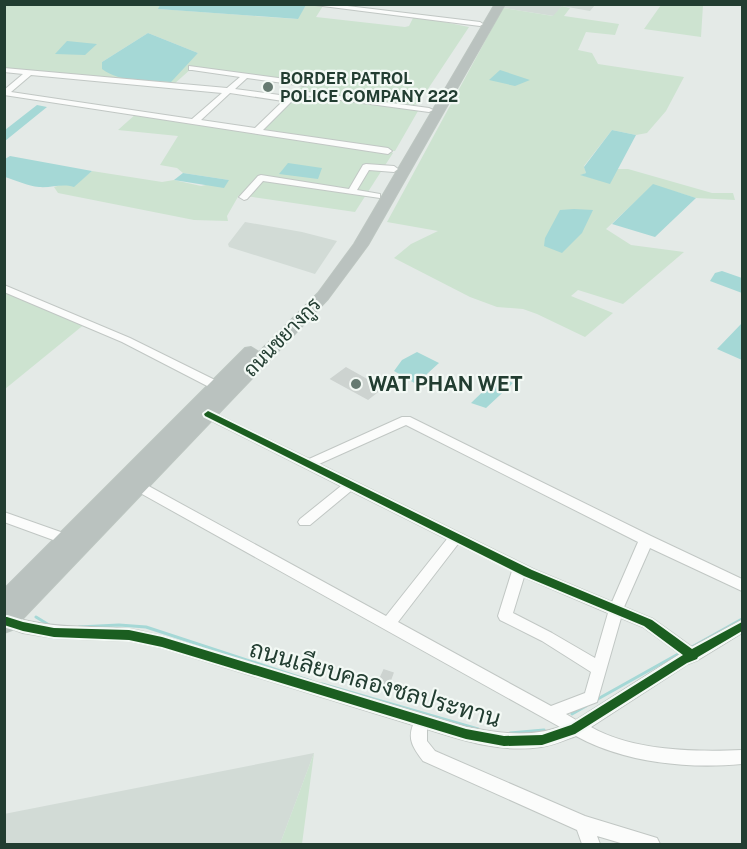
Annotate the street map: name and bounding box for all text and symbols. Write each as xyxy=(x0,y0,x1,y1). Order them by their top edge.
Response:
place label: BORDER PATROL POLICE COMPANY 222 xyxy=(280,69,458,106)
marker: BORDER PATROL POLICE COMPANY 222 xyxy=(261,80,275,94)
street label: ถนนชยางกูร xyxy=(238,292,328,384)
place label: WAT PHAN WET xyxy=(368,372,522,396)
marker: WAT PHAN WET xyxy=(349,377,363,391)
street label: ถนนเลียบคลองชลประทาน xyxy=(247,634,504,732)

